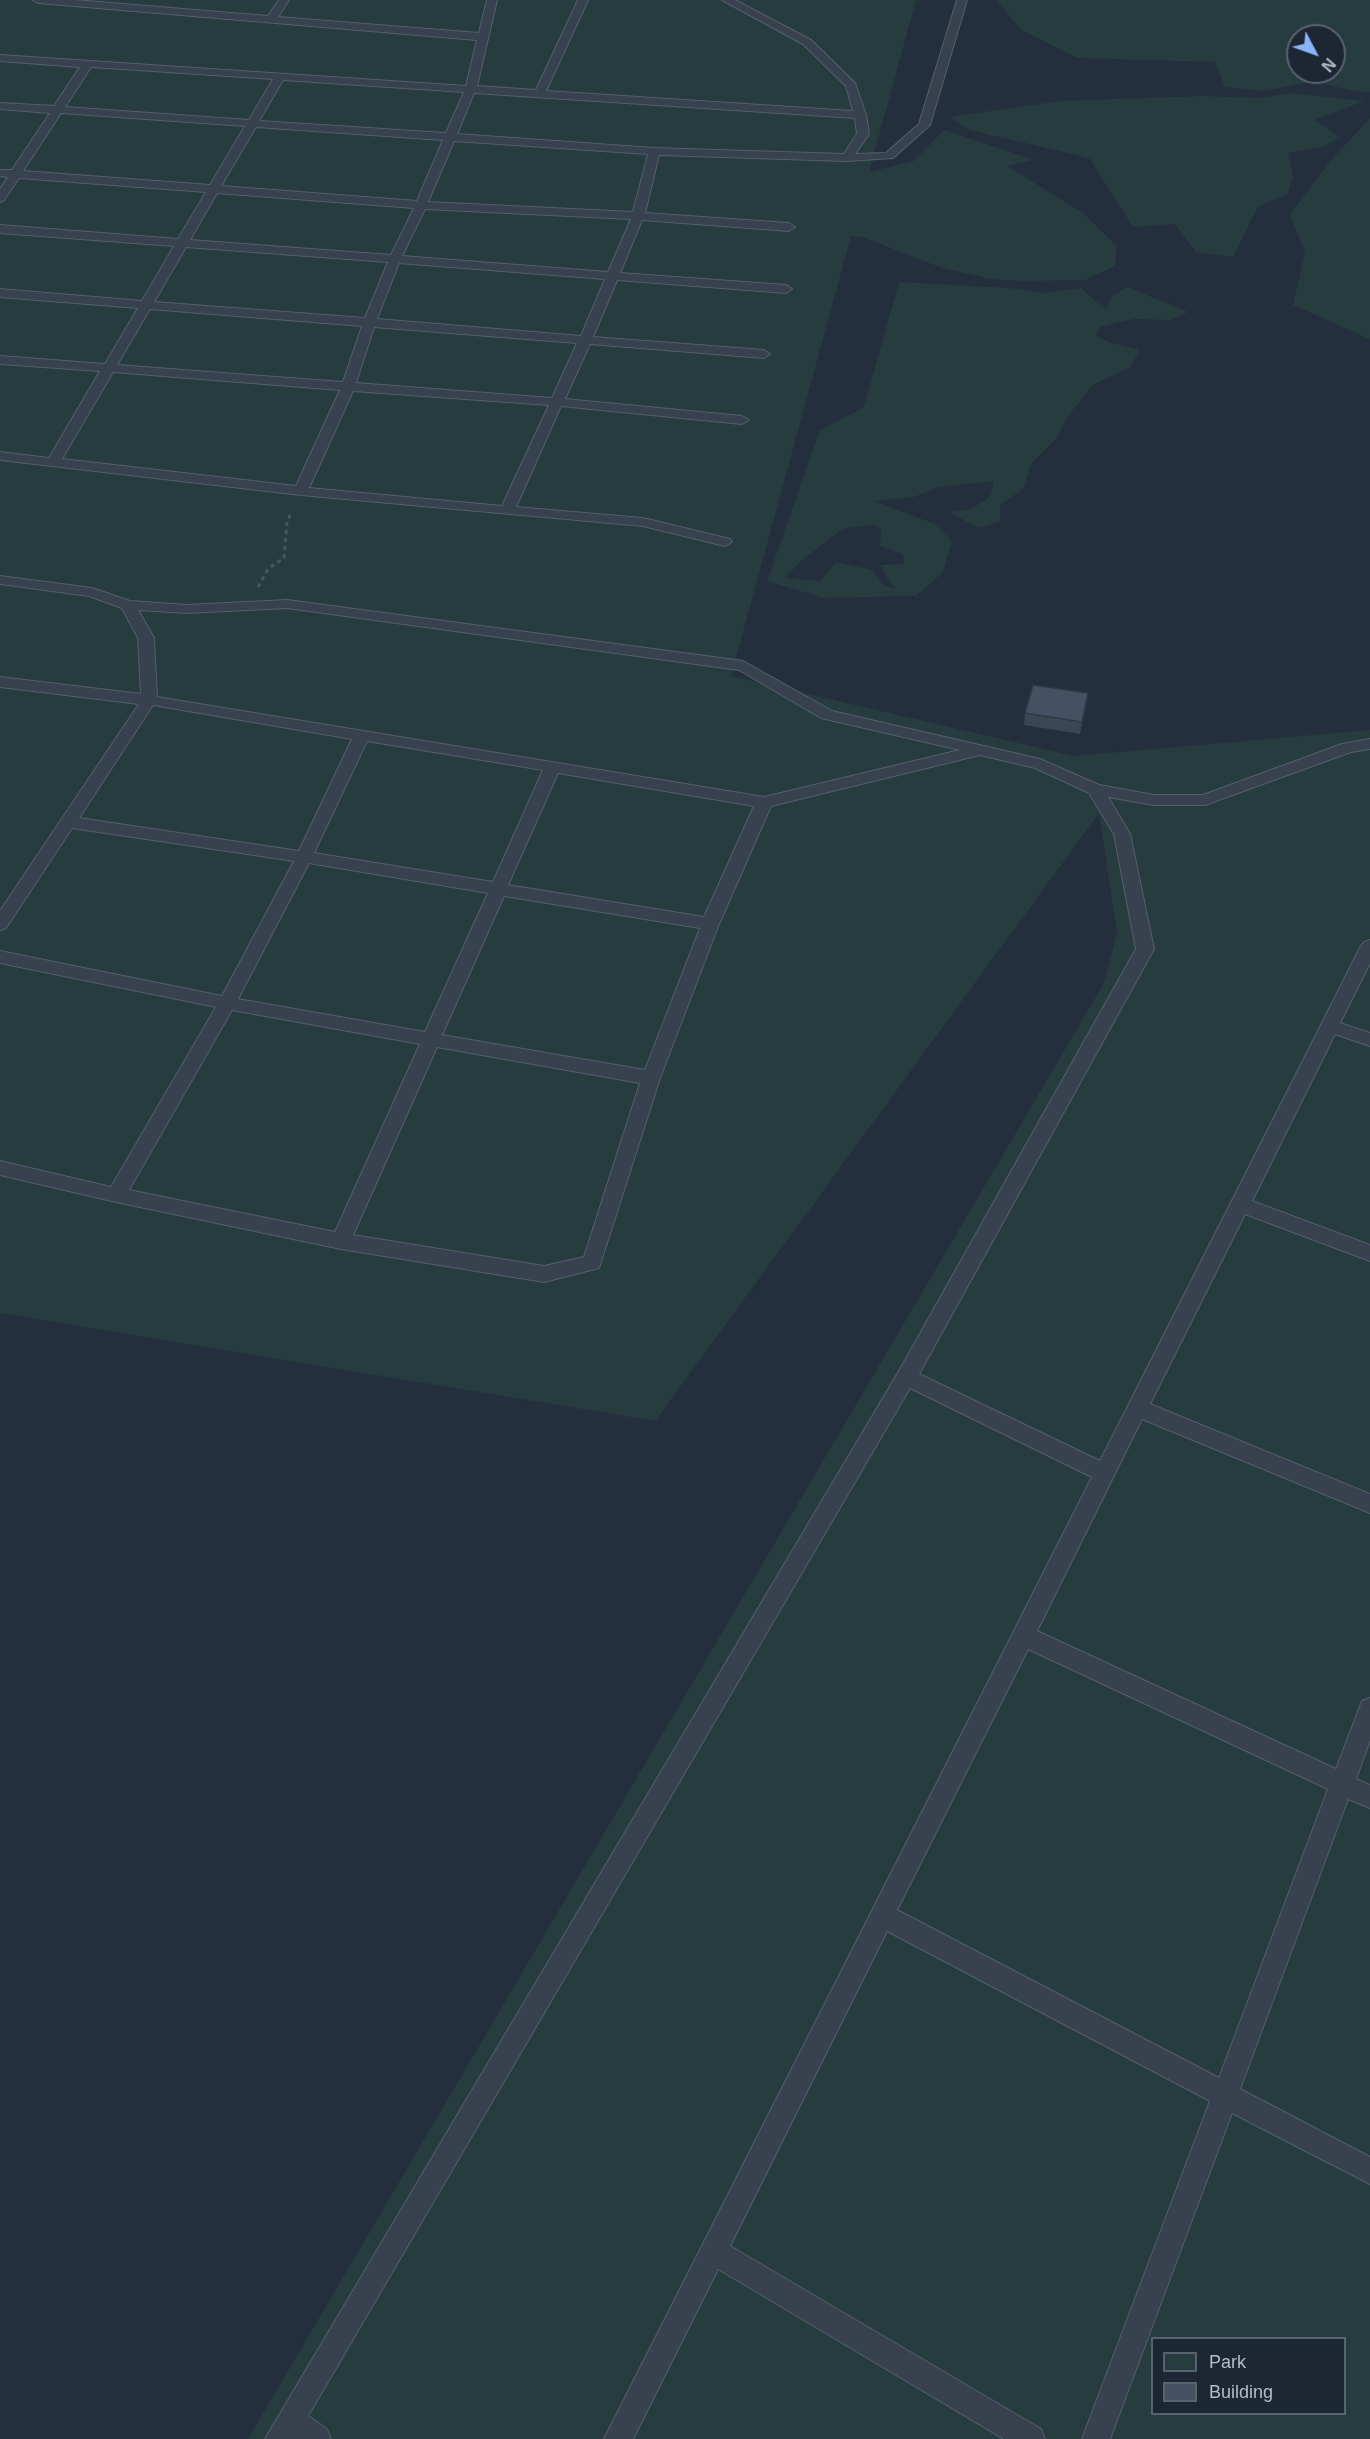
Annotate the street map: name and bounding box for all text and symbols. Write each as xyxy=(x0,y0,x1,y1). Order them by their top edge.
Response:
north arrow xyxy=(1286,24,1346,84)
text: N xyxy=(1318,55,1339,75)
legend xyxy=(1151,2337,1346,2415)
text: Park xyxy=(1209,2352,1246,2372)
text: Building xyxy=(1209,2382,1273,2402)

